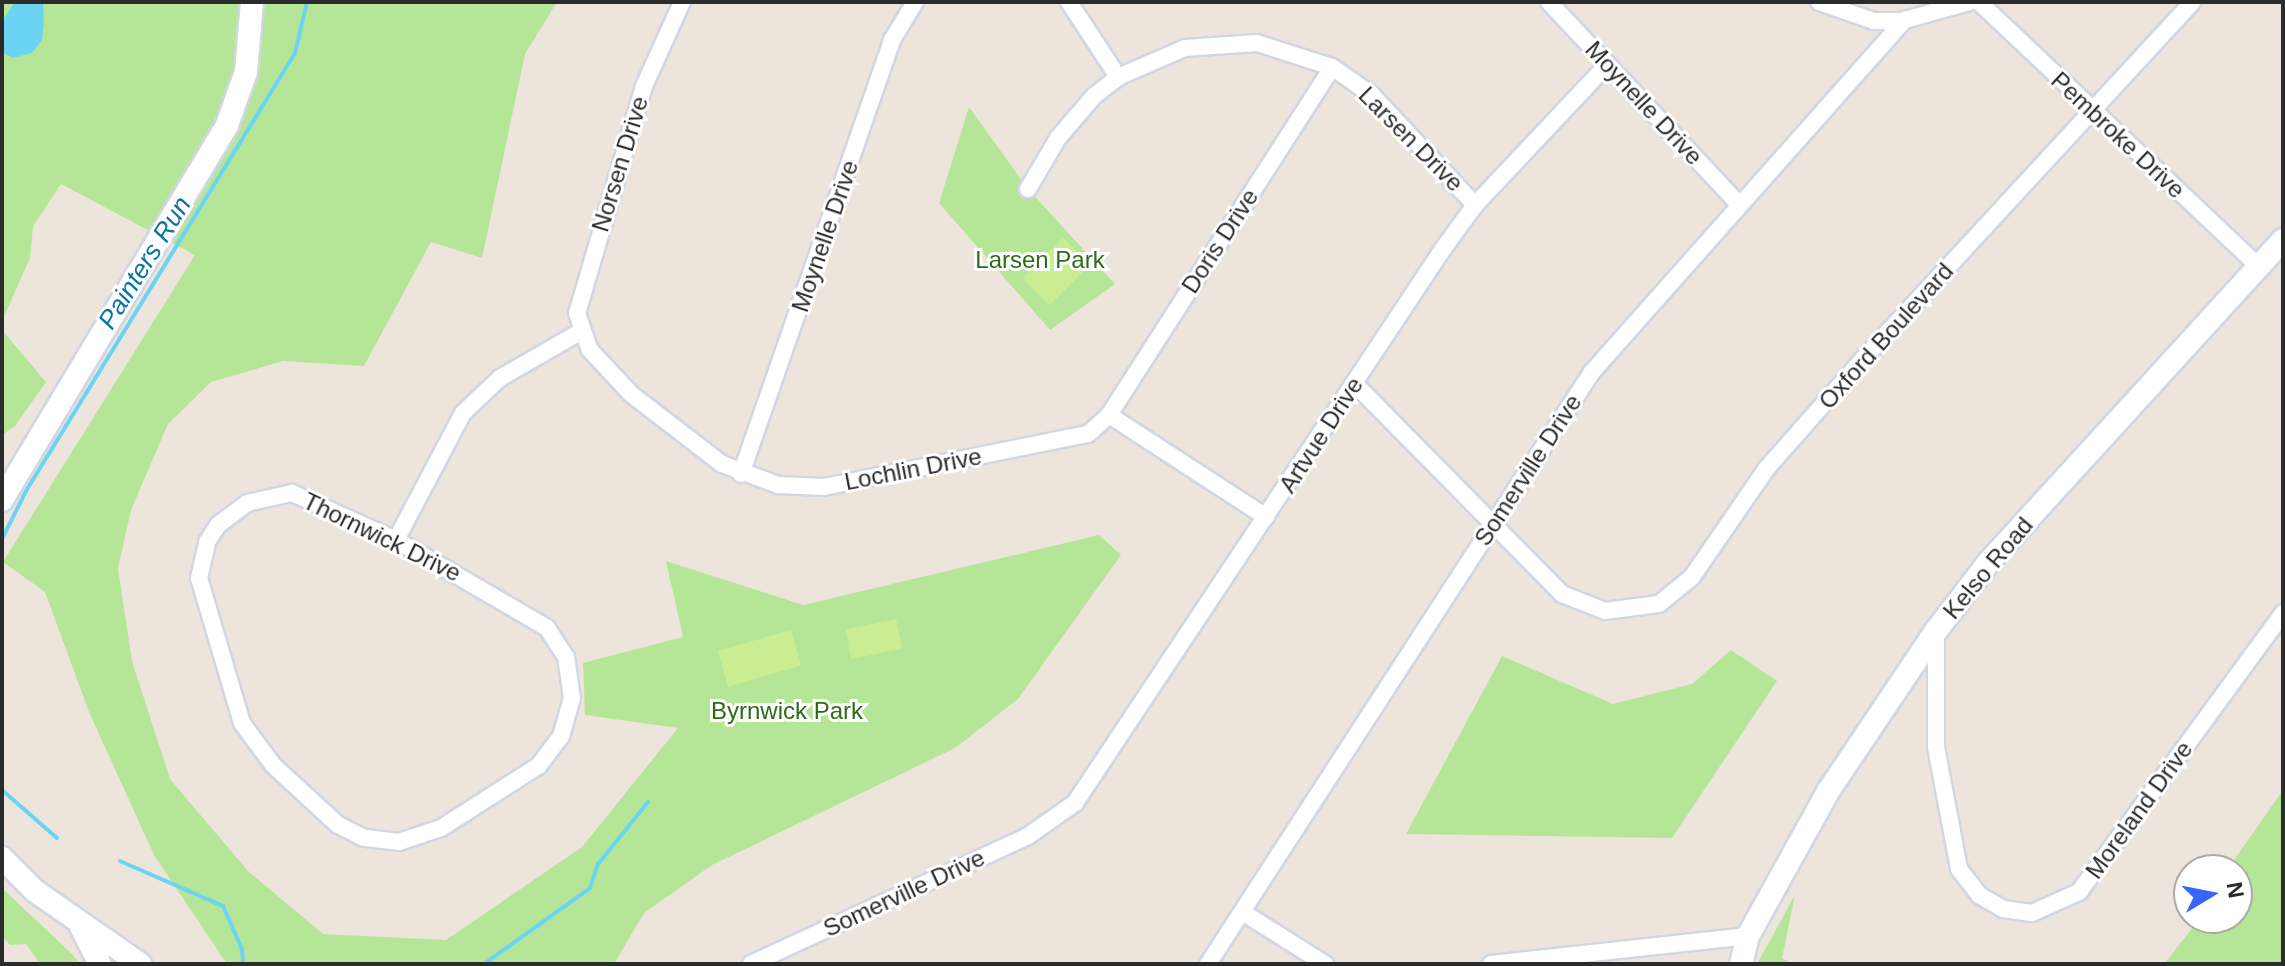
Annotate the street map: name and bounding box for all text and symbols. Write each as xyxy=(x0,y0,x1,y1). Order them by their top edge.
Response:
street label: Moynelle Drive xyxy=(1579,35,1709,171)
street label: Pembroke Drive xyxy=(2045,66,2191,204)
street label: Larsen Drive xyxy=(1353,81,1469,197)
street label: Norsen Drive xyxy=(586,93,654,235)
street label: Moynelle Drive xyxy=(786,156,864,316)
street label: Doris Drive xyxy=(1176,183,1264,299)
water label: Painters Run xyxy=(92,191,198,335)
park label: Larsen Park xyxy=(975,246,1105,274)
street label: Oxford Boulevard xyxy=(1813,257,1959,415)
street label: Artvue Drive xyxy=(1273,372,1369,498)
street label: Somerville Drive xyxy=(1468,389,1588,551)
street label: Lochlin Drive xyxy=(842,442,984,496)
street label: Thornwick Drive xyxy=(298,486,466,588)
street label: Kelso Road xyxy=(1937,511,2039,625)
park label: Byrnwick Park xyxy=(711,697,863,725)
street label: Moreland Drive xyxy=(2080,736,2198,884)
street label: Somerville Drive xyxy=(819,843,989,943)
north arrow xyxy=(2173,854,2253,934)
text: N xyxy=(2221,880,2249,900)

